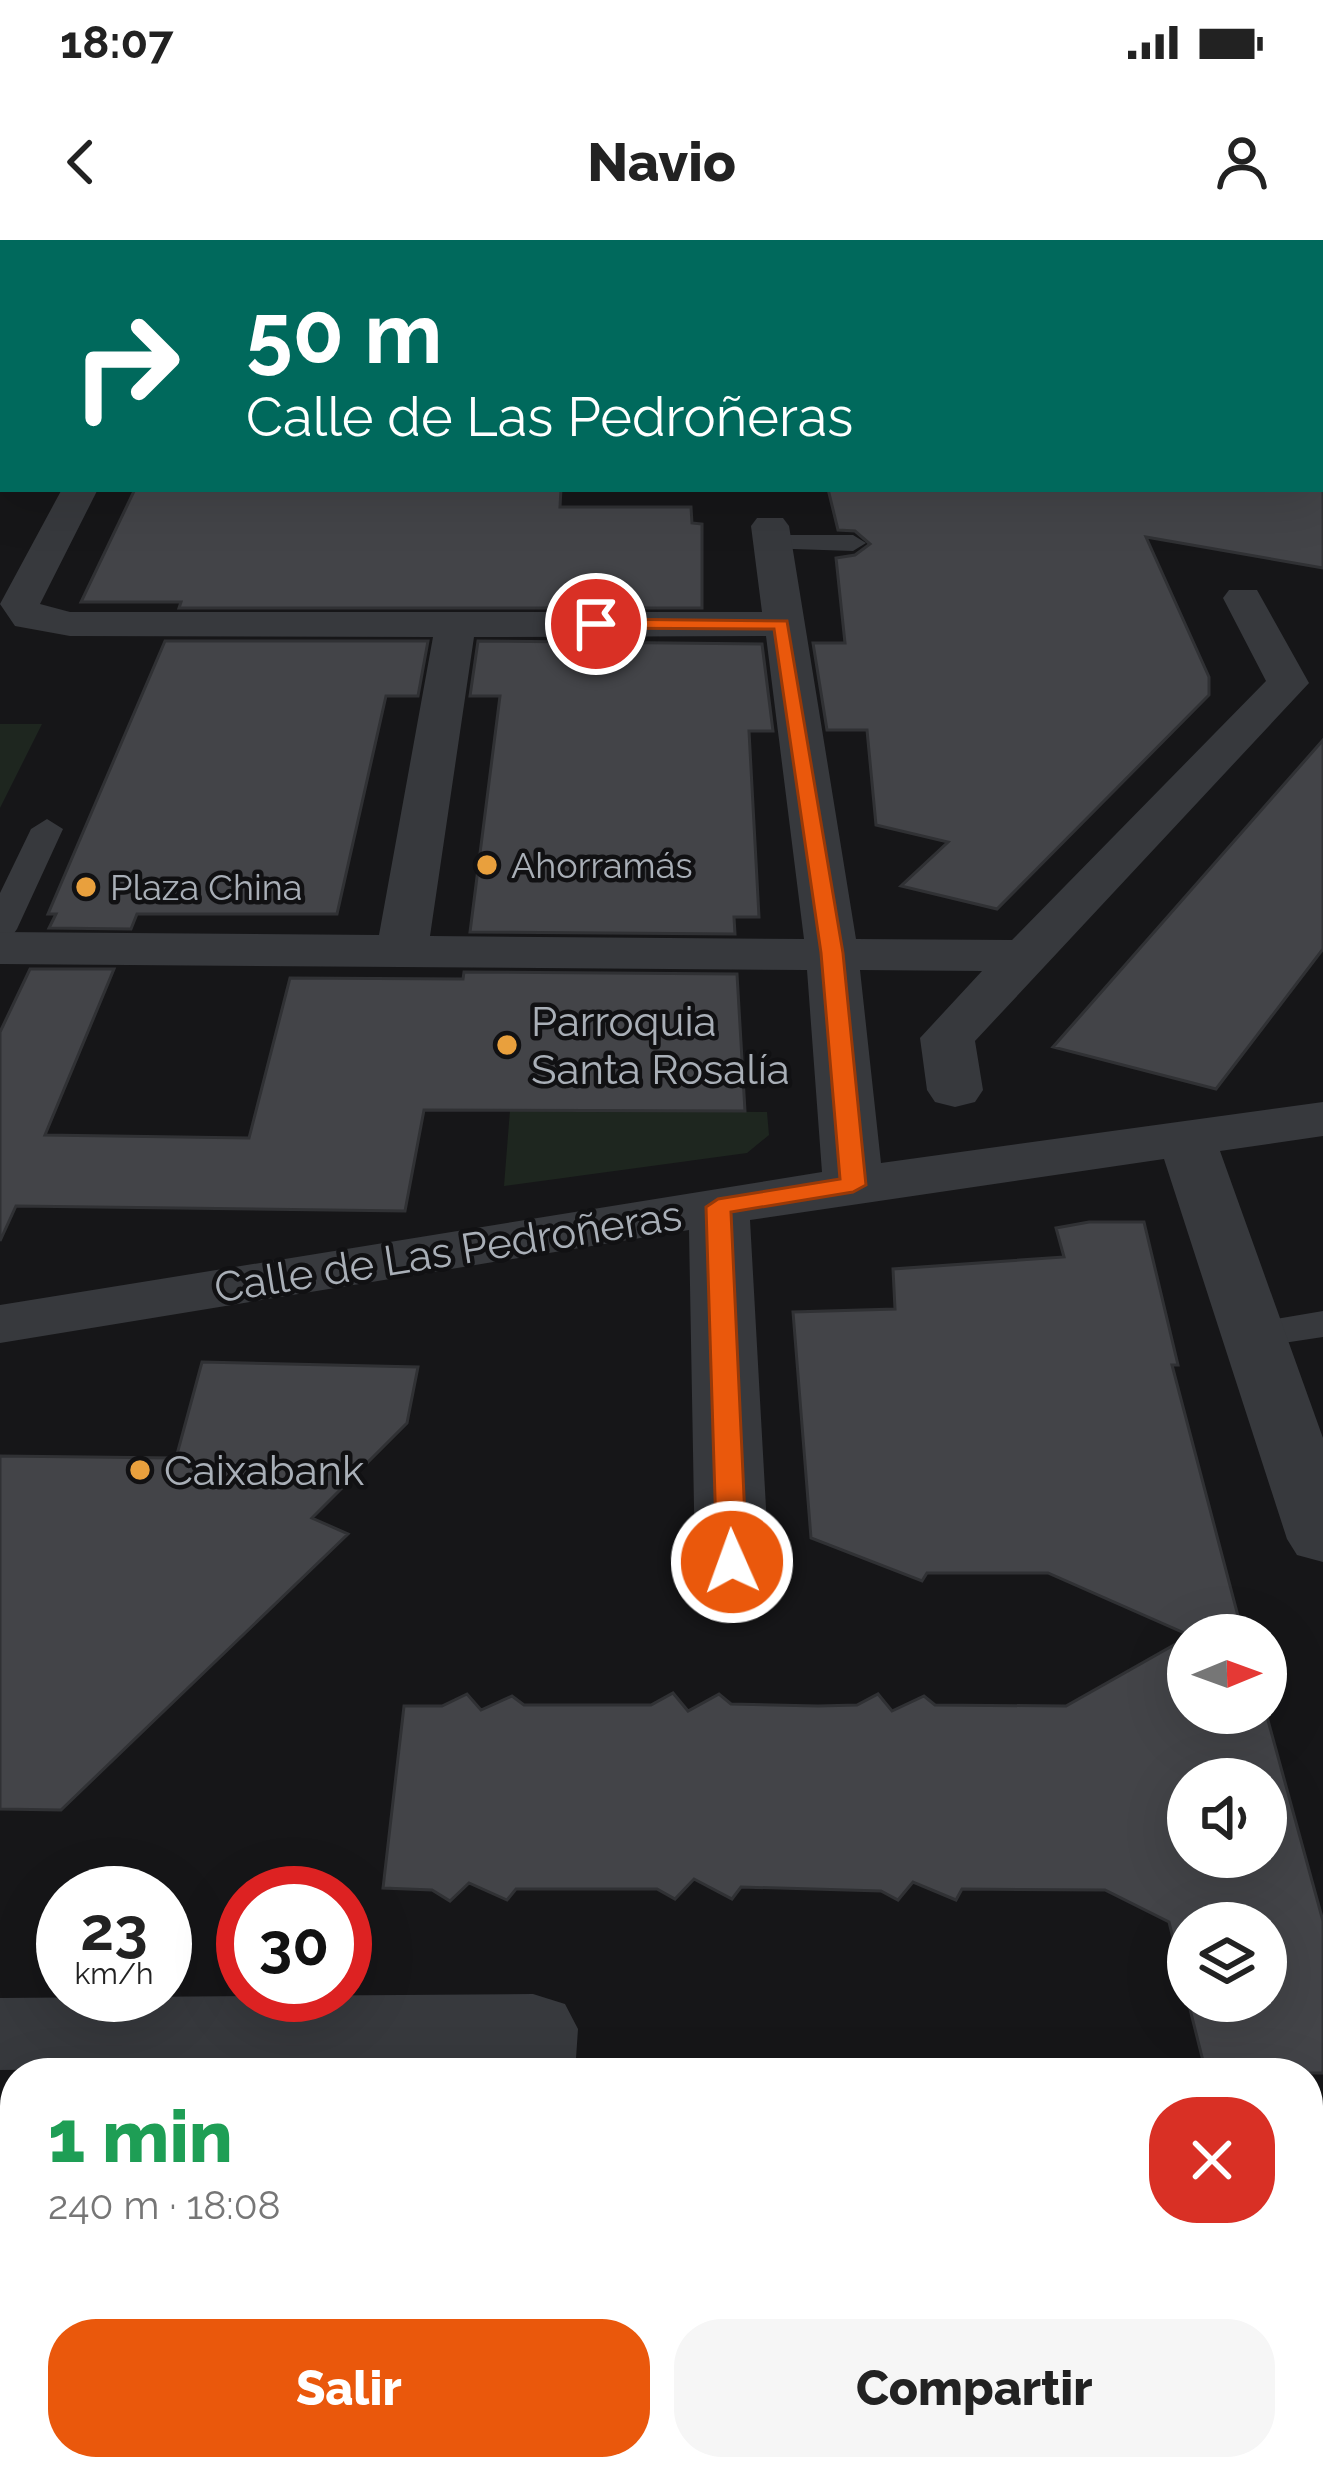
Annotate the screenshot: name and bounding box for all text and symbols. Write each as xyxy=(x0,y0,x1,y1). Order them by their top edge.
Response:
text: 18:07 xyxy=(60,16,173,69)
icon: back xyxy=(48,129,114,195)
icon: person xyxy=(1209,129,1275,195)
text: Navio xyxy=(587,130,736,194)
text: 50 m xyxy=(246,284,442,383)
icon: right xyxy=(48,288,204,444)
text: Calle de Las Pedroñeras xyxy=(246,385,853,449)
pin xyxy=(545,573,647,675)
icon: arrive xyxy=(563,591,629,657)
place label: Ahorramás xyxy=(511,844,693,886)
marker: Ahorramás xyxy=(474,852,500,878)
place label: Plaza China xyxy=(110,866,302,908)
marker: Plaza China xyxy=(73,874,99,900)
place label: Parroquia Santa Rosalía xyxy=(531,997,790,1094)
marker: Parroquia Santa Rosalía xyxy=(494,1032,520,1058)
street label: Calle de Las Pedroñeras xyxy=(211,1190,685,1313)
place label: Caixabank xyxy=(164,1446,364,1495)
marker: Caixabank xyxy=(127,1457,153,1483)
position arrow xyxy=(669,1499,795,1625)
north arrow xyxy=(1167,1614,1287,1734)
map controls xyxy=(1167,1614,1287,2022)
button: sound xyxy=(1167,1758,1287,1878)
speed limit sign: 30 xyxy=(216,1866,372,2022)
text: 23 xyxy=(80,1894,148,1964)
button: layers xyxy=(1167,1902,1287,2022)
text: km/h xyxy=(74,1956,154,1991)
text: 1 min xyxy=(48,2094,233,2179)
button: close xyxy=(1149,2097,1275,2223)
text: 240 m · 18:08 xyxy=(48,2182,281,2228)
button: Salir xyxy=(48,2319,650,2457)
button: Compartir xyxy=(674,2319,1275,2457)

